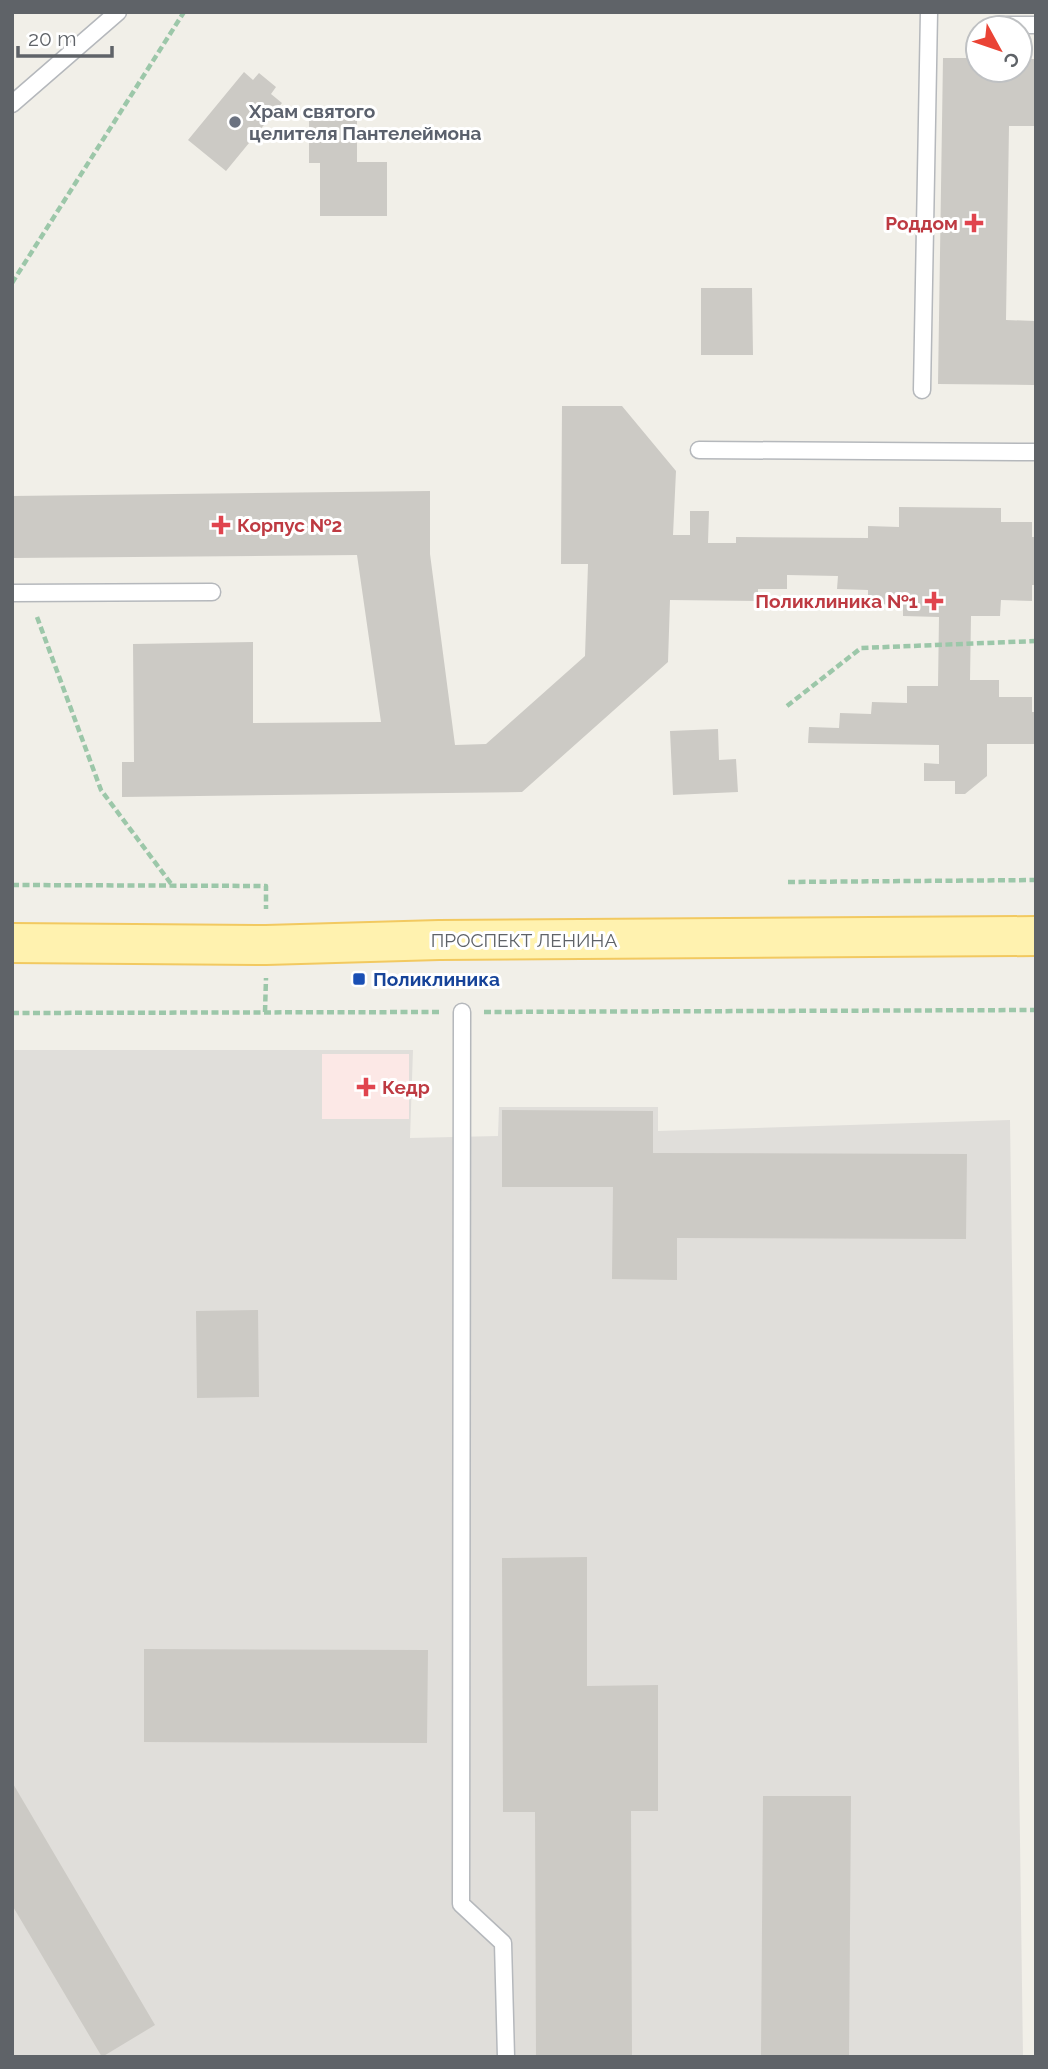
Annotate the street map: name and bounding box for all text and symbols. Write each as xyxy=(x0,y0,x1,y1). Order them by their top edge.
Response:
scale bar xyxy=(18,14,112,58)
north arrow xyxy=(964,14,1034,84)
text: 20 m xyxy=(28,26,76,51)
text: С xyxy=(999,48,1025,72)
place label: Храм святого целителя Пантелеймона xyxy=(248,100,482,144)
marker: Храм святого целителя Пантелеймона xyxy=(227,114,243,130)
place label: Роддом xyxy=(885,212,958,234)
marker: Роддом xyxy=(964,213,984,233)
place label: Корпус №2 xyxy=(237,514,342,536)
marker: Корпус №2 xyxy=(211,515,231,535)
place label: Поликлиника №1 xyxy=(755,590,918,612)
marker: Поликлиника №1 xyxy=(924,591,944,611)
street label: ПРОСПЕКТ ЛЕНИНА xyxy=(431,929,617,951)
place label: Поликлиника xyxy=(373,968,500,990)
marker: Поликлиника xyxy=(351,971,367,987)
place label: Кедр xyxy=(382,1076,430,1098)
marker: Кедр xyxy=(356,1077,376,1097)

